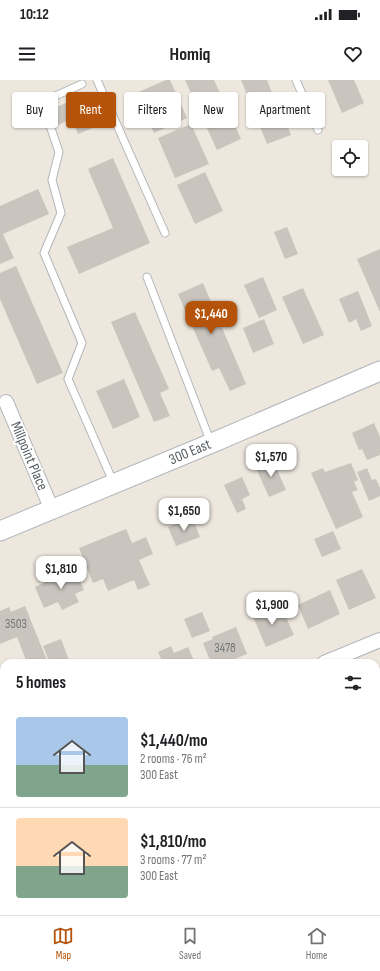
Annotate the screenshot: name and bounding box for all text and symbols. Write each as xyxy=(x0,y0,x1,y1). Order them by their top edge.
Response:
text: 10:12 xyxy=(20,5,49,24)
icon: menu xyxy=(16,43,38,65)
icon: heart xyxy=(342,43,364,65)
text: Homiq xyxy=(170,44,210,65)
chip: Buy xyxy=(12,92,58,128)
chip: Rent xyxy=(66,92,116,128)
chip: Filters xyxy=(124,92,181,128)
chip: New xyxy=(189,92,238,128)
chip: Apartment xyxy=(246,92,325,128)
map controls xyxy=(332,140,368,176)
button: locate xyxy=(332,140,368,176)
pin: $1,440 xyxy=(178,301,244,335)
text: $1,440 xyxy=(194,306,228,322)
street label: Millpoint Place xyxy=(6,419,52,493)
street label: 300 East xyxy=(166,435,214,469)
pin: $1,570 xyxy=(238,444,304,478)
text: $1,570 xyxy=(255,449,287,465)
pin: $1,650 xyxy=(151,498,217,532)
text: $1,650 xyxy=(167,503,201,519)
pin: $1,810 xyxy=(28,556,94,590)
text: $1,810 xyxy=(45,561,77,577)
pin: $1,900 xyxy=(239,592,305,626)
text: $1,900 xyxy=(255,597,289,613)
house number: 3503 xyxy=(5,616,27,632)
house number: 3478 xyxy=(214,640,236,656)
icon: filters xyxy=(342,672,364,694)
text: 5 homes xyxy=(16,673,66,693)
text: $1,440/mo xyxy=(140,731,208,751)
icon: home xyxy=(48,733,96,781)
text: 2 rooms · 76 m² xyxy=(140,751,207,767)
text: 300 East xyxy=(140,767,178,783)
text: $1,810/mo xyxy=(140,832,206,852)
icon: home xyxy=(48,834,96,882)
text: 3 rooms · 77 m² xyxy=(140,852,206,868)
text: 300 East xyxy=(140,868,178,884)
tab: Map xyxy=(52,925,74,962)
tab: Saved xyxy=(179,925,201,962)
tab: Home xyxy=(306,925,328,962)

